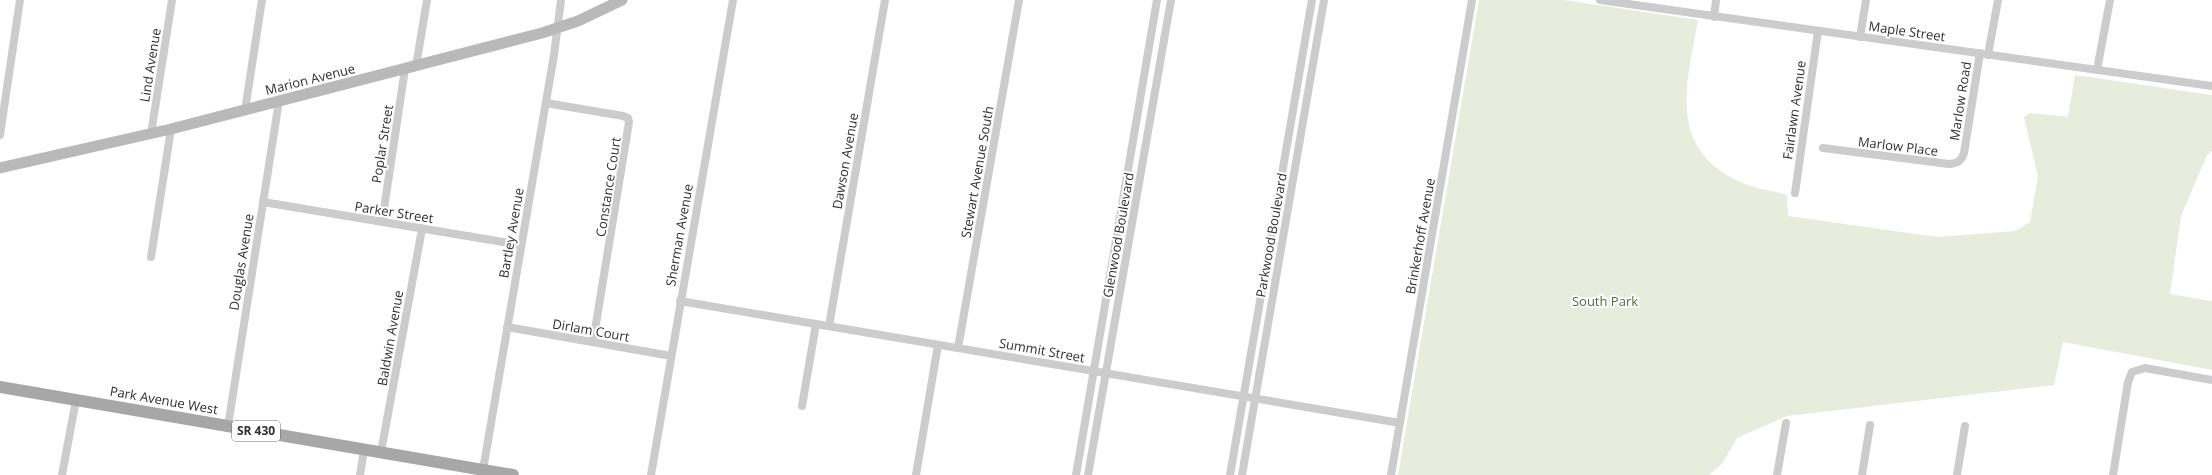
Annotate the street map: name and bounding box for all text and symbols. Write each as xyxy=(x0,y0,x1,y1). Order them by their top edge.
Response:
street label: Maple Street xyxy=(1868,17,1947,45)
street label: Lind Avenue xyxy=(135,27,165,103)
street label: Marion Avenue xyxy=(263,59,357,99)
street label: Fairlawn Avenue xyxy=(1778,59,1810,161)
street label: Marlow Road xyxy=(1945,60,1975,142)
street label: Poplar Street xyxy=(367,103,397,184)
street label: Stewart Avenue South xyxy=(957,105,997,239)
street label: Dawson Avenue xyxy=(828,111,862,211)
street label: Marlow Place xyxy=(1857,132,1939,160)
street label: Constance Court xyxy=(591,135,625,238)
street label: Glenwood Boulevard xyxy=(1098,171,1138,299)
street label: Parkwood Boulevard xyxy=(1251,171,1291,299)
street label: Brinkerhoff Avenue xyxy=(1401,177,1439,295)
street label: Sherman Avenue xyxy=(661,182,697,288)
street label: Bartley Avenue xyxy=(494,186,528,280)
street label: Parker Street xyxy=(353,197,435,227)
street label: Douglas Avenue xyxy=(224,212,258,312)
street label: Baldwin Avenue xyxy=(373,289,407,387)
park label: South Park xyxy=(1572,292,1638,310)
street label: Dirlam Court xyxy=(551,314,631,346)
street label: Summit Street xyxy=(998,334,1087,366)
street label: Park Avenue West xyxy=(109,382,220,418)
road number: SR 430 xyxy=(232,421,280,441)

